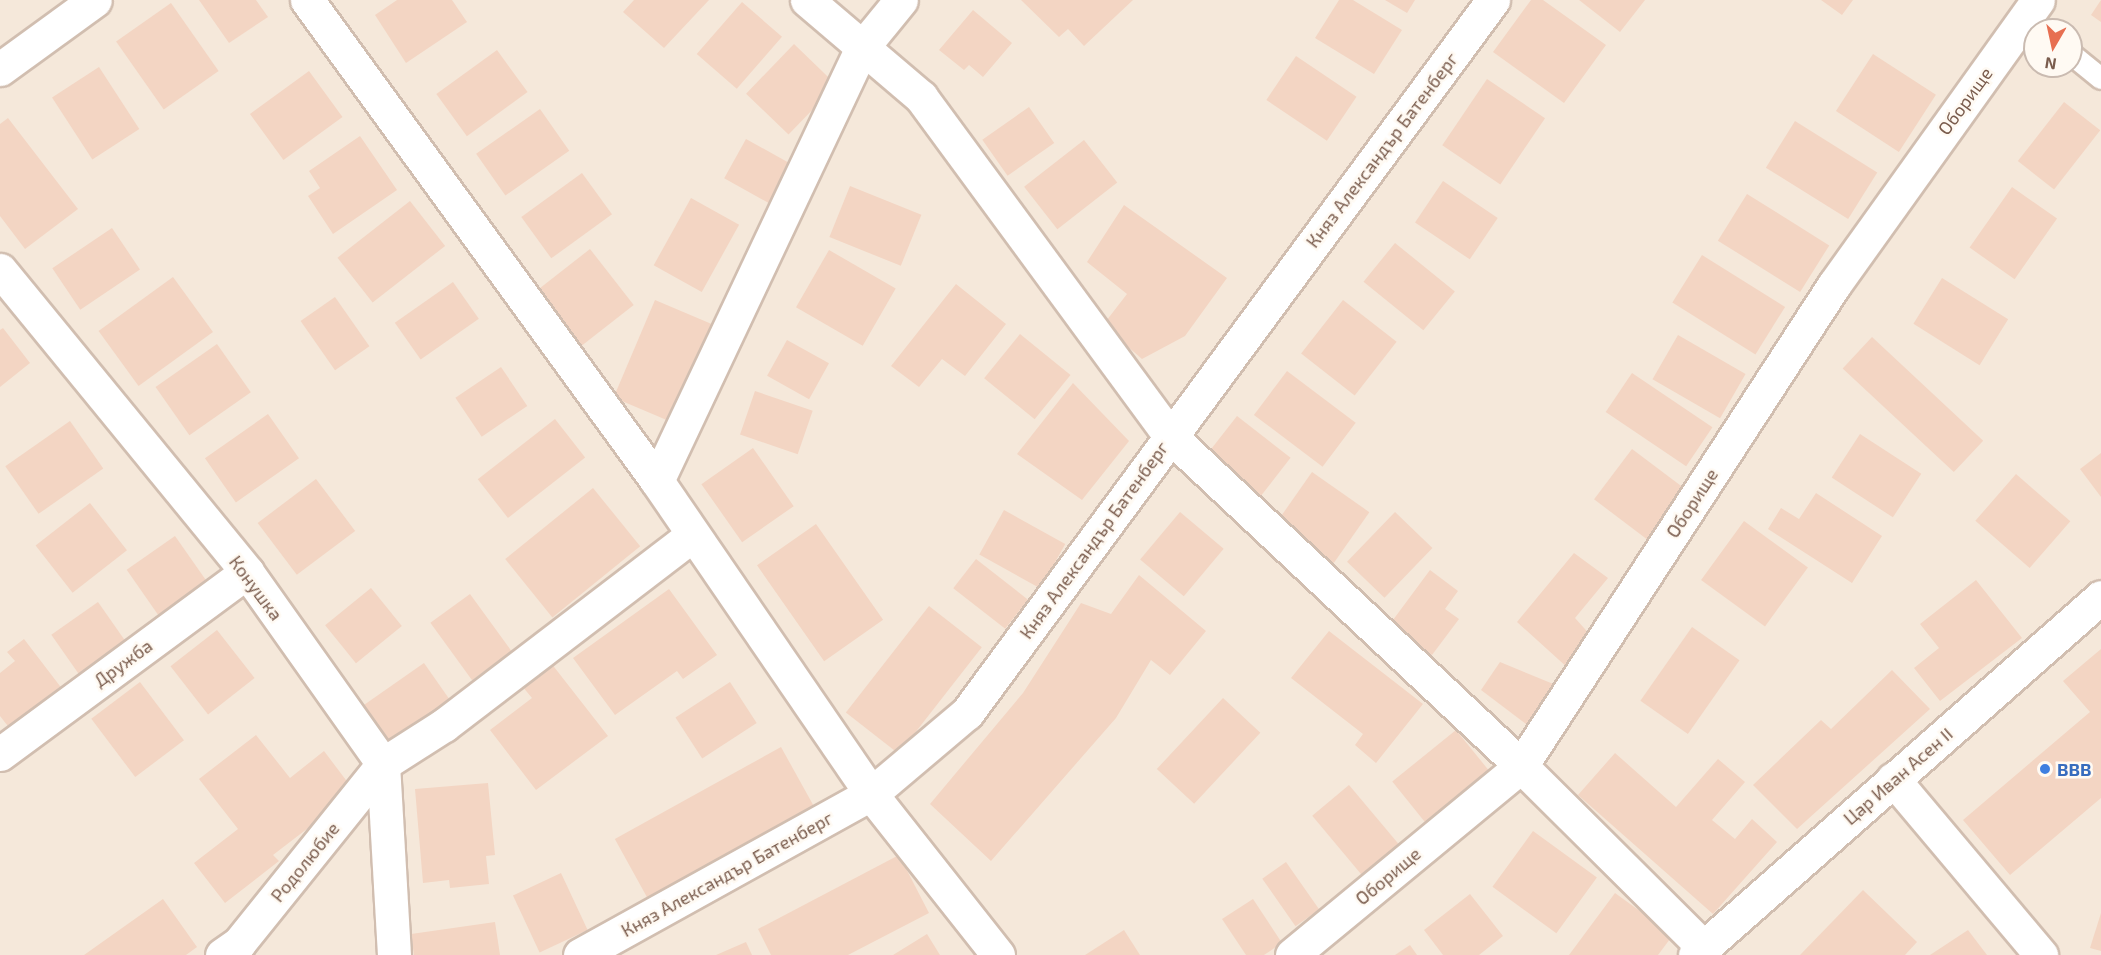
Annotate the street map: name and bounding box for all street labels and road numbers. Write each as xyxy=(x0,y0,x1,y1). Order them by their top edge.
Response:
street label: Княз Александър Батенберг xyxy=(1302,48,1462,252)
street label: Оборище xyxy=(1933,63,1997,139)
street label: Княз Александър Батенберг xyxy=(1015,437,1173,643)
street label: Оборище xyxy=(1662,464,1722,542)
street label: Конушка xyxy=(225,552,287,624)
street label: Дружба xyxy=(90,635,156,691)
street label: Цар Иван Асен II xyxy=(1839,723,1957,829)
street label: Княз Александър Батенберг xyxy=(617,807,837,941)
street label: Родолюбие xyxy=(266,818,344,906)
street label: Оборище xyxy=(1351,843,1425,909)

